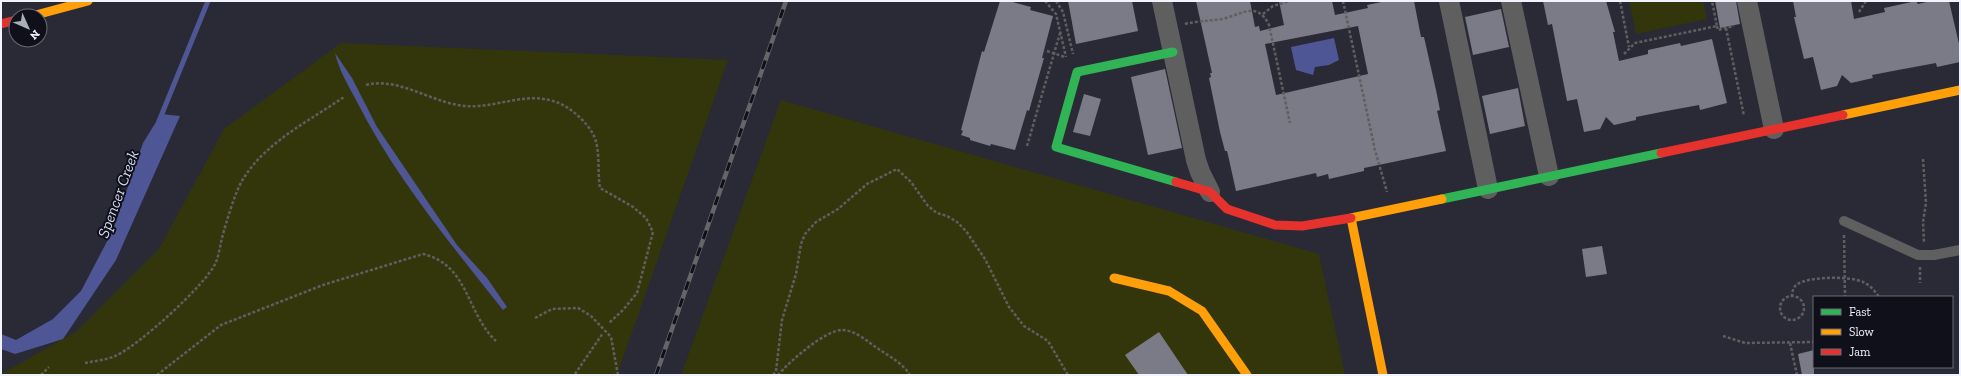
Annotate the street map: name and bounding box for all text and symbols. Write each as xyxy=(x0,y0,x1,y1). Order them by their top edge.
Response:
north arrow xyxy=(8,8,48,48)
text: N xyxy=(27,27,42,43)
water label: Spencer Creek xyxy=(93,148,143,240)
legend xyxy=(1813,296,1953,368)
text: Fast xyxy=(1849,305,1872,319)
text: Slow xyxy=(1849,325,1875,339)
text: Jam xyxy=(1849,345,1871,359)

